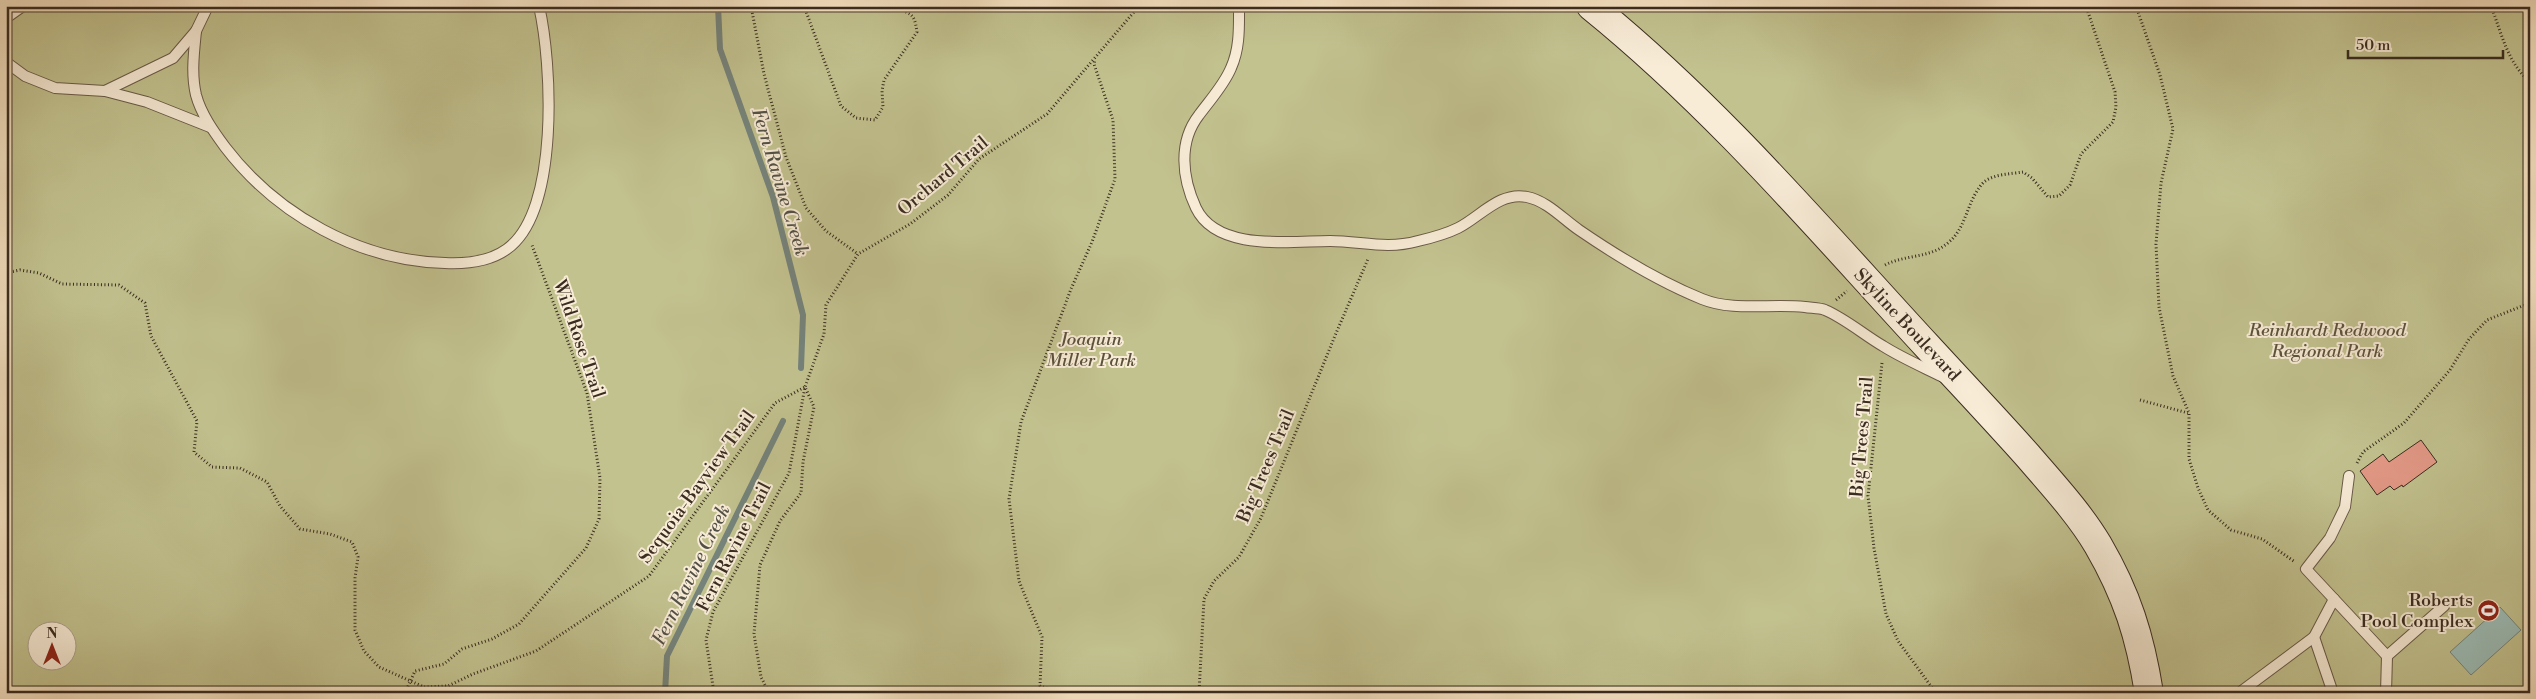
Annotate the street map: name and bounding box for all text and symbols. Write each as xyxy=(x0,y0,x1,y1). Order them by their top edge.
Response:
scale bar xyxy=(2348,28,2504,60)
text: 50 m xyxy=(2356,36,2390,55)
water label: Fern Ravine Creek xyxy=(746,105,814,259)
street label: Orchard Trail xyxy=(893,131,994,221)
street label: Skyline Boulevard xyxy=(1849,264,1966,387)
street label: Wild Rose Trail xyxy=(548,276,610,402)
park label: Reinhardt Redwood Regional Park xyxy=(2247,319,2407,363)
park label: Joaquin Miller Park xyxy=(1046,328,1136,372)
street label: Big Trees Trail xyxy=(1845,375,1879,499)
street label: Sequoia-Bayview Trail xyxy=(634,405,761,568)
street label: Big Trees Trail xyxy=(1231,405,1300,527)
street label: Fern Ravine Trail xyxy=(691,478,777,616)
water label: Fern Ravine Creek xyxy=(647,501,736,649)
place label: Roberts Pool Complex xyxy=(2361,589,2474,633)
sports icon: Roberts Pool Complex xyxy=(2477,598,2501,622)
north arrow xyxy=(28,622,78,672)
text: N xyxy=(46,625,58,643)

